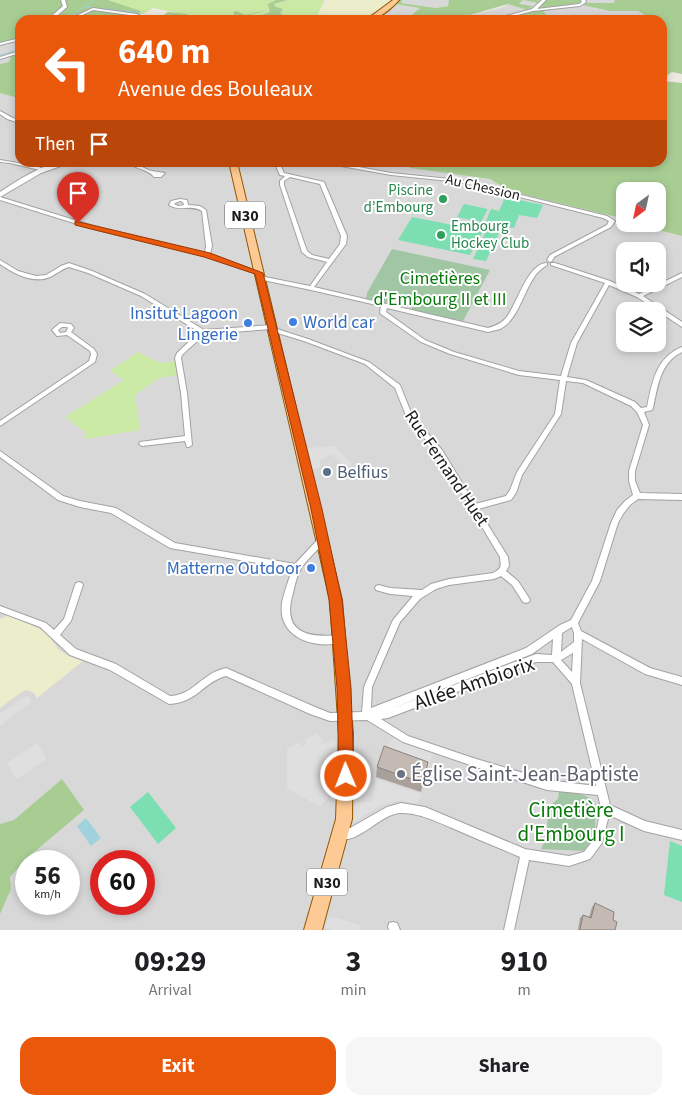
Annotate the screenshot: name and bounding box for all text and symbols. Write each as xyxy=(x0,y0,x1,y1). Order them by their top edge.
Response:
text: 640 m xyxy=(118,27,210,77)
icon: left xyxy=(35,35,100,100)
text: Avenue des Bouleaux xyxy=(118,73,313,105)
icon: arrive xyxy=(85,130,113,158)
text: Then xyxy=(35,131,75,158)
street label: Au Chession xyxy=(444,169,522,206)
pin xyxy=(57,172,99,223)
icon: arrive xyxy=(64,179,92,207)
place label: Piscine d’Embourg xyxy=(363,180,433,218)
north arrow xyxy=(616,182,666,232)
map controls xyxy=(616,182,666,352)
marker: Piscine d’Embourg xyxy=(437,193,449,205)
road number: N30 xyxy=(225,202,265,228)
place label: Embourg Hockey Club xyxy=(451,216,529,254)
marker: Embourg Hockey Club xyxy=(435,229,447,241)
button: sound xyxy=(616,242,666,292)
park label: Cimetières d'Embourg II et III xyxy=(374,266,506,312)
place label: Insitut Lagoon Lingerie xyxy=(130,301,238,347)
button: layers xyxy=(616,302,666,352)
place label: World car xyxy=(303,310,375,335)
marker: World car xyxy=(287,316,299,328)
marker: Insitut Lagoon Lingerie xyxy=(242,317,254,329)
street label: Rue Fernand Huet xyxy=(398,405,495,531)
place label: Belfius xyxy=(337,460,388,485)
marker: Belfius xyxy=(321,466,333,478)
place label: Matterne Outdoor xyxy=(167,556,302,581)
marker: Matterne Outdoor xyxy=(305,562,317,574)
street label: Allée Ambiorix xyxy=(410,648,539,718)
position arrow xyxy=(319,749,371,801)
place label: Église Saint-Jean-Baptiste xyxy=(411,759,639,789)
marker: Église Saint-Jean-Baptiste xyxy=(395,768,407,780)
park label: Cimetière d'Embourg I xyxy=(517,795,625,849)
speed limit sign: 60 xyxy=(90,850,155,915)
text: 56 xyxy=(34,858,61,894)
road number: N30 xyxy=(307,869,347,896)
text: km/h xyxy=(34,886,61,903)
text: 09:29 xyxy=(134,940,206,983)
text: 3 xyxy=(345,940,361,983)
text: 910 xyxy=(500,940,548,983)
text: Arrival xyxy=(149,979,192,1001)
text: min xyxy=(340,979,366,1001)
text: m xyxy=(518,979,531,1001)
button: Exit xyxy=(20,1037,336,1095)
button: Share xyxy=(346,1037,662,1095)

